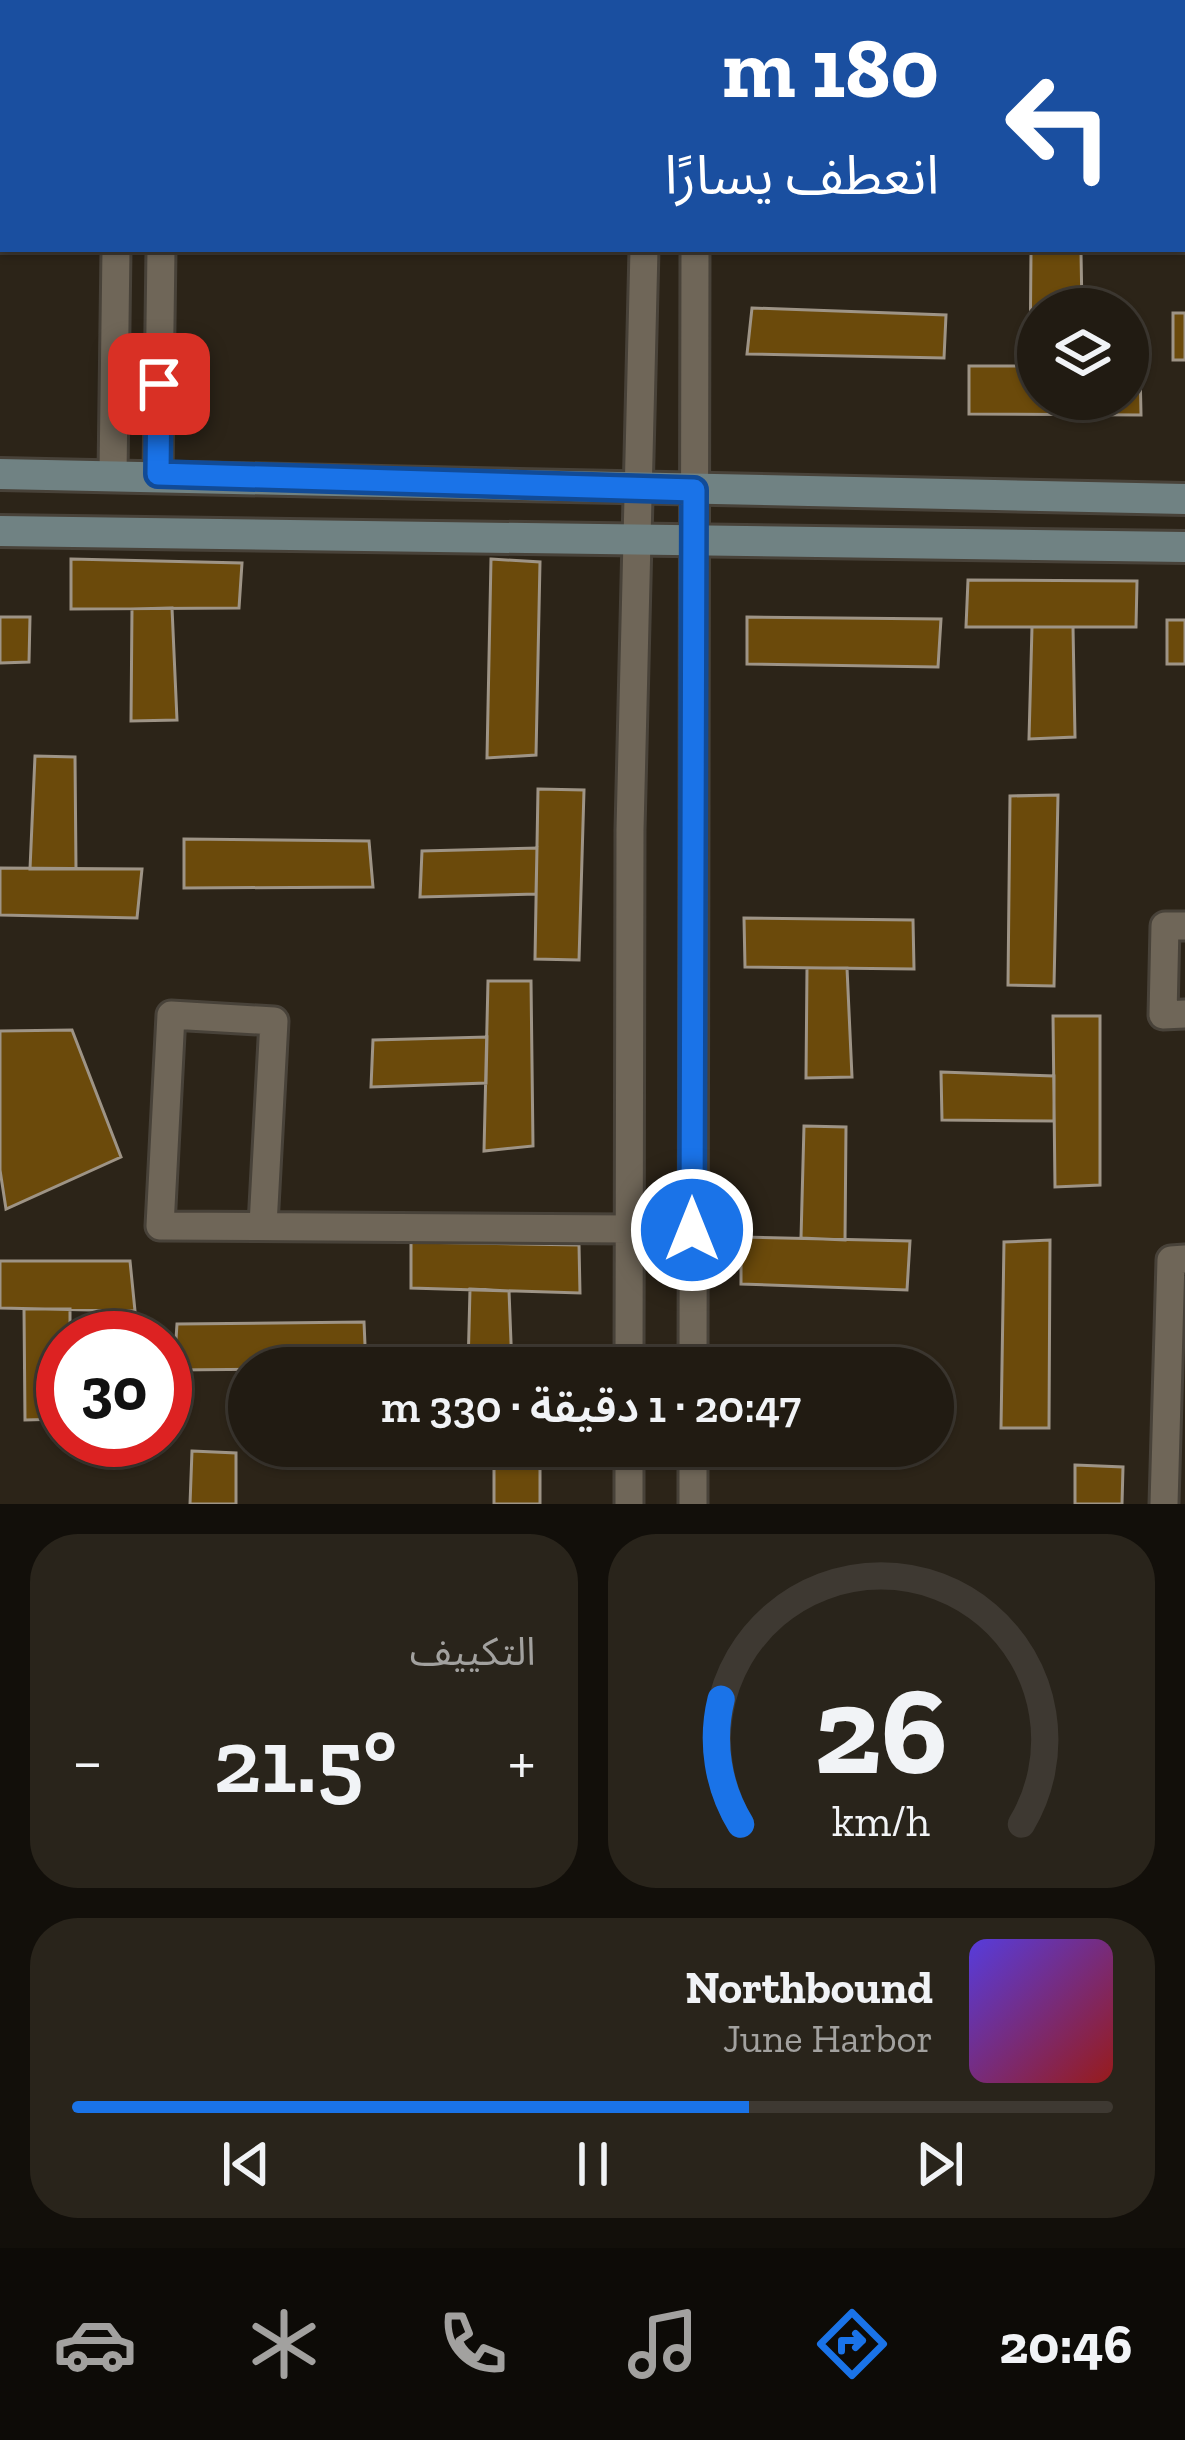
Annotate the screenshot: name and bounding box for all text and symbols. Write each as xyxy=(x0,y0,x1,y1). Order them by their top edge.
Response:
text: 180 m xyxy=(722,18,939,119)
icon: left xyxy=(981,48,1137,204)
text: انعطف يسارًا xyxy=(665,143,939,208)
map controls xyxy=(1017,288,1149,420)
button: layers xyxy=(1017,288,1149,420)
pin xyxy=(108,333,210,435)
icon: arrive xyxy=(126,351,192,417)
position arrow xyxy=(629,1167,755,1293)
speed limit sign: 30 xyxy=(36,1311,192,1467)
text: 20:47 · 1 دقيقة · 330 m xyxy=(381,1380,801,1434)
text: التكييف xyxy=(410,1628,536,1675)
text: 26 xyxy=(814,1655,948,1805)
text: 21.5° xyxy=(213,1707,397,1815)
text: − xyxy=(72,1722,103,1801)
text: + xyxy=(508,1722,536,1801)
text: km/h xyxy=(832,1796,930,1847)
text: Northbound xyxy=(685,1961,933,2015)
text: June Harbor xyxy=(723,2015,933,2062)
icon: previous xyxy=(213,2131,279,2197)
icon: pause xyxy=(560,2131,626,2197)
icon: next xyxy=(907,2131,973,2197)
icon: car xyxy=(53,2302,137,2386)
icon: climate xyxy=(242,2302,326,2386)
icon: phone xyxy=(431,2302,515,2386)
icon: music xyxy=(621,2302,705,2386)
icon: directions xyxy=(810,2302,894,2386)
text: 20:46 xyxy=(999,2312,1132,2377)

